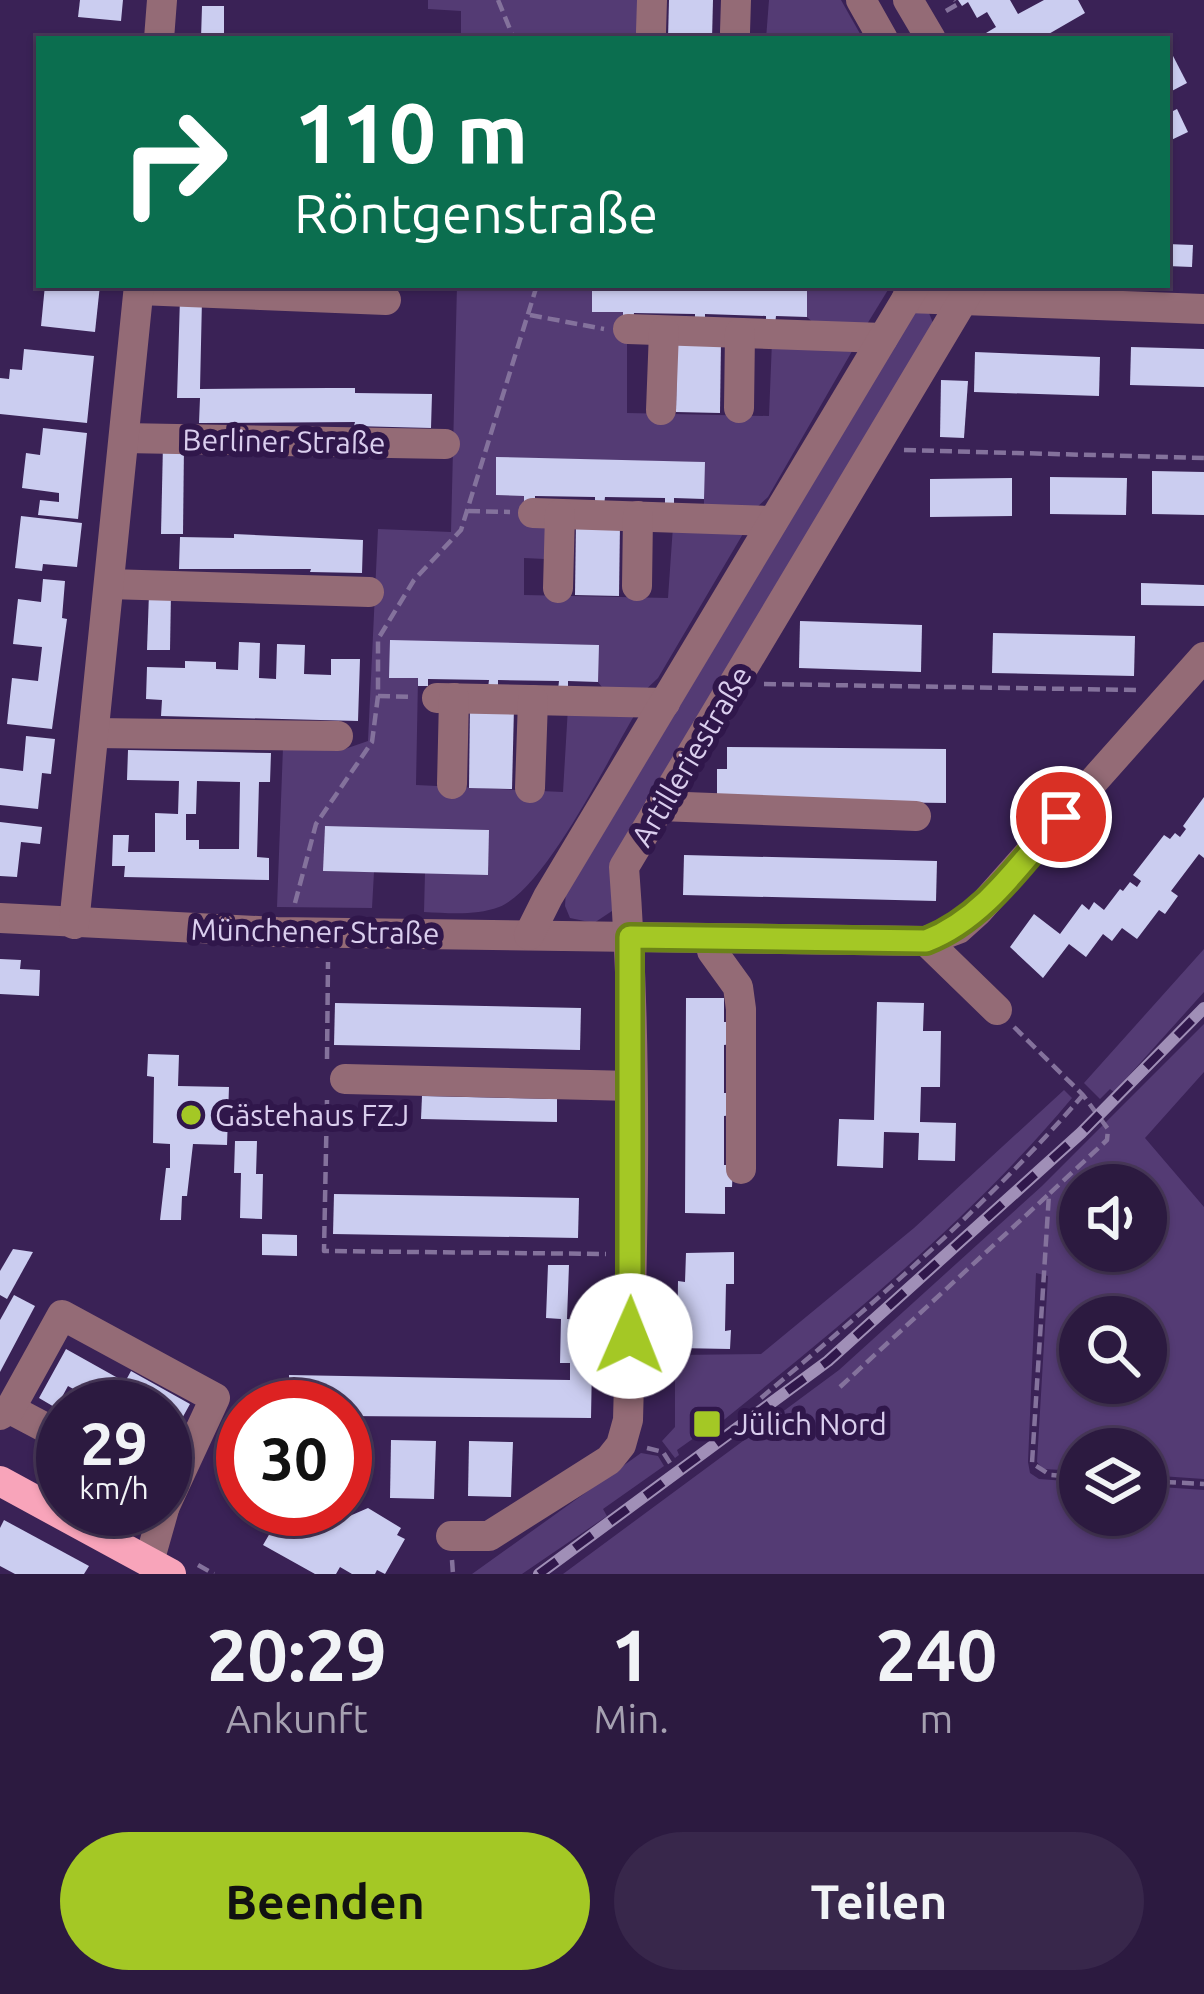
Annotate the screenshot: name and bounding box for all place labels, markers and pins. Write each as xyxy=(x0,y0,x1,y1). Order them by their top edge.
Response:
pin xyxy=(1010,766,1112,868)
place label: Gästehaus FZJ xyxy=(215,1098,409,1132)
marker: Gästehaus FZJ xyxy=(178,1102,204,1128)
place label: Jülich Nord xyxy=(734,1407,887,1441)
marker: Jülich Nord xyxy=(691,1408,723,1440)

